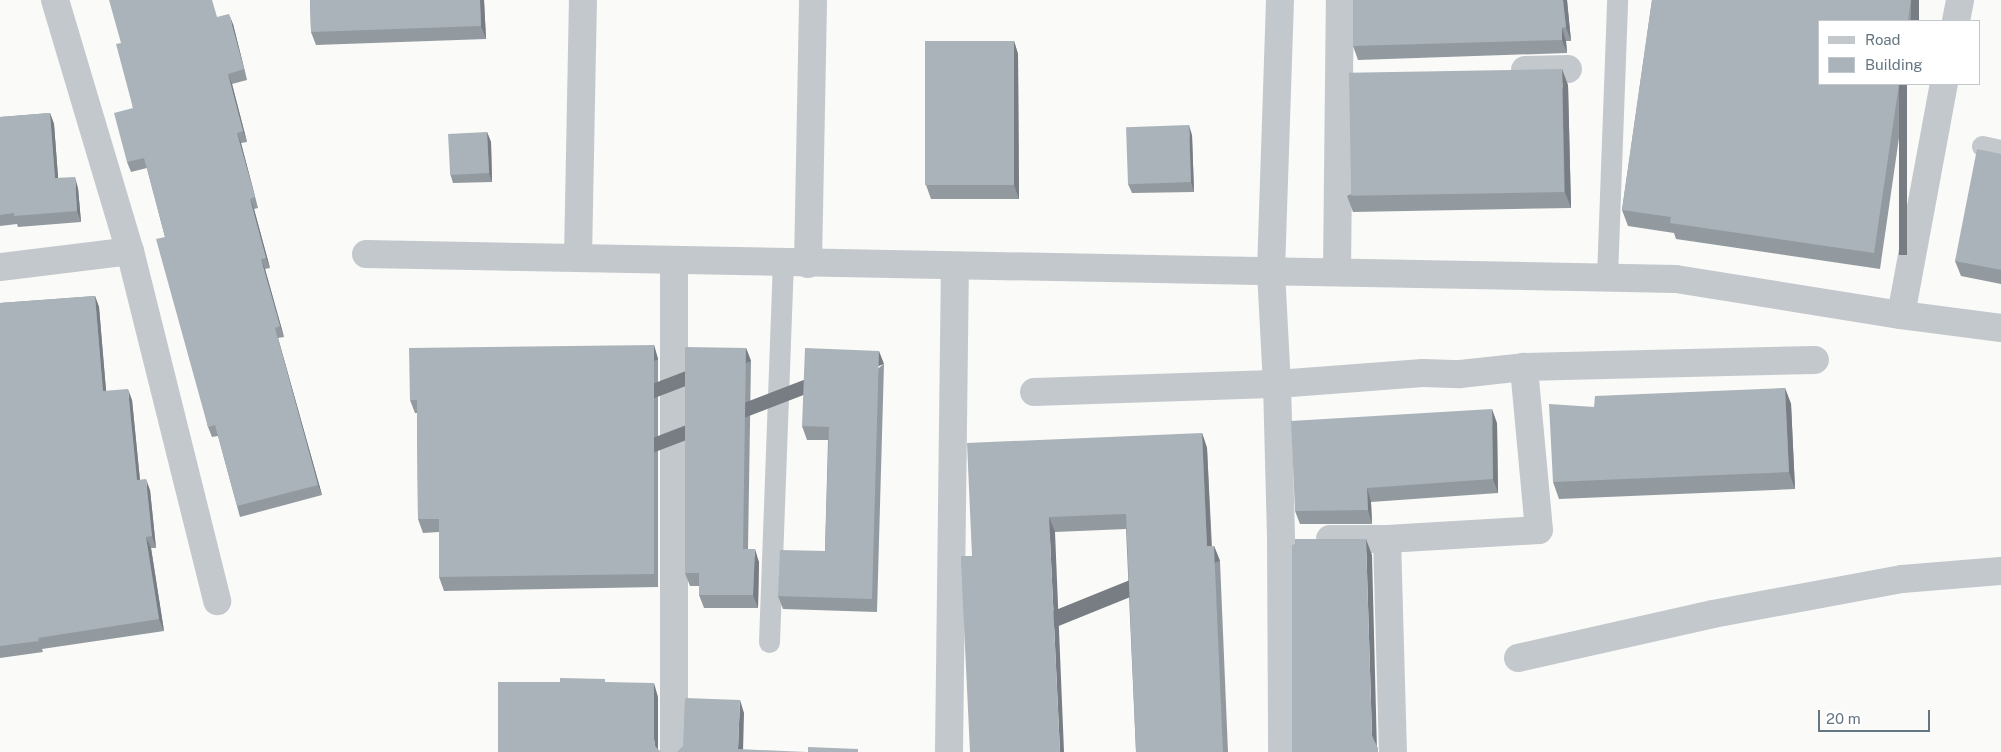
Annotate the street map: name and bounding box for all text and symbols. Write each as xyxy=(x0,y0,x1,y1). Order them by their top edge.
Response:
legend xyxy=(1818,20,1981,85)
text: Road xyxy=(1865,31,1901,48)
text: Building xyxy=(1865,56,1923,73)
scale bar xyxy=(1821,700,1934,732)
text: 20 m xyxy=(1826,710,1861,727)

